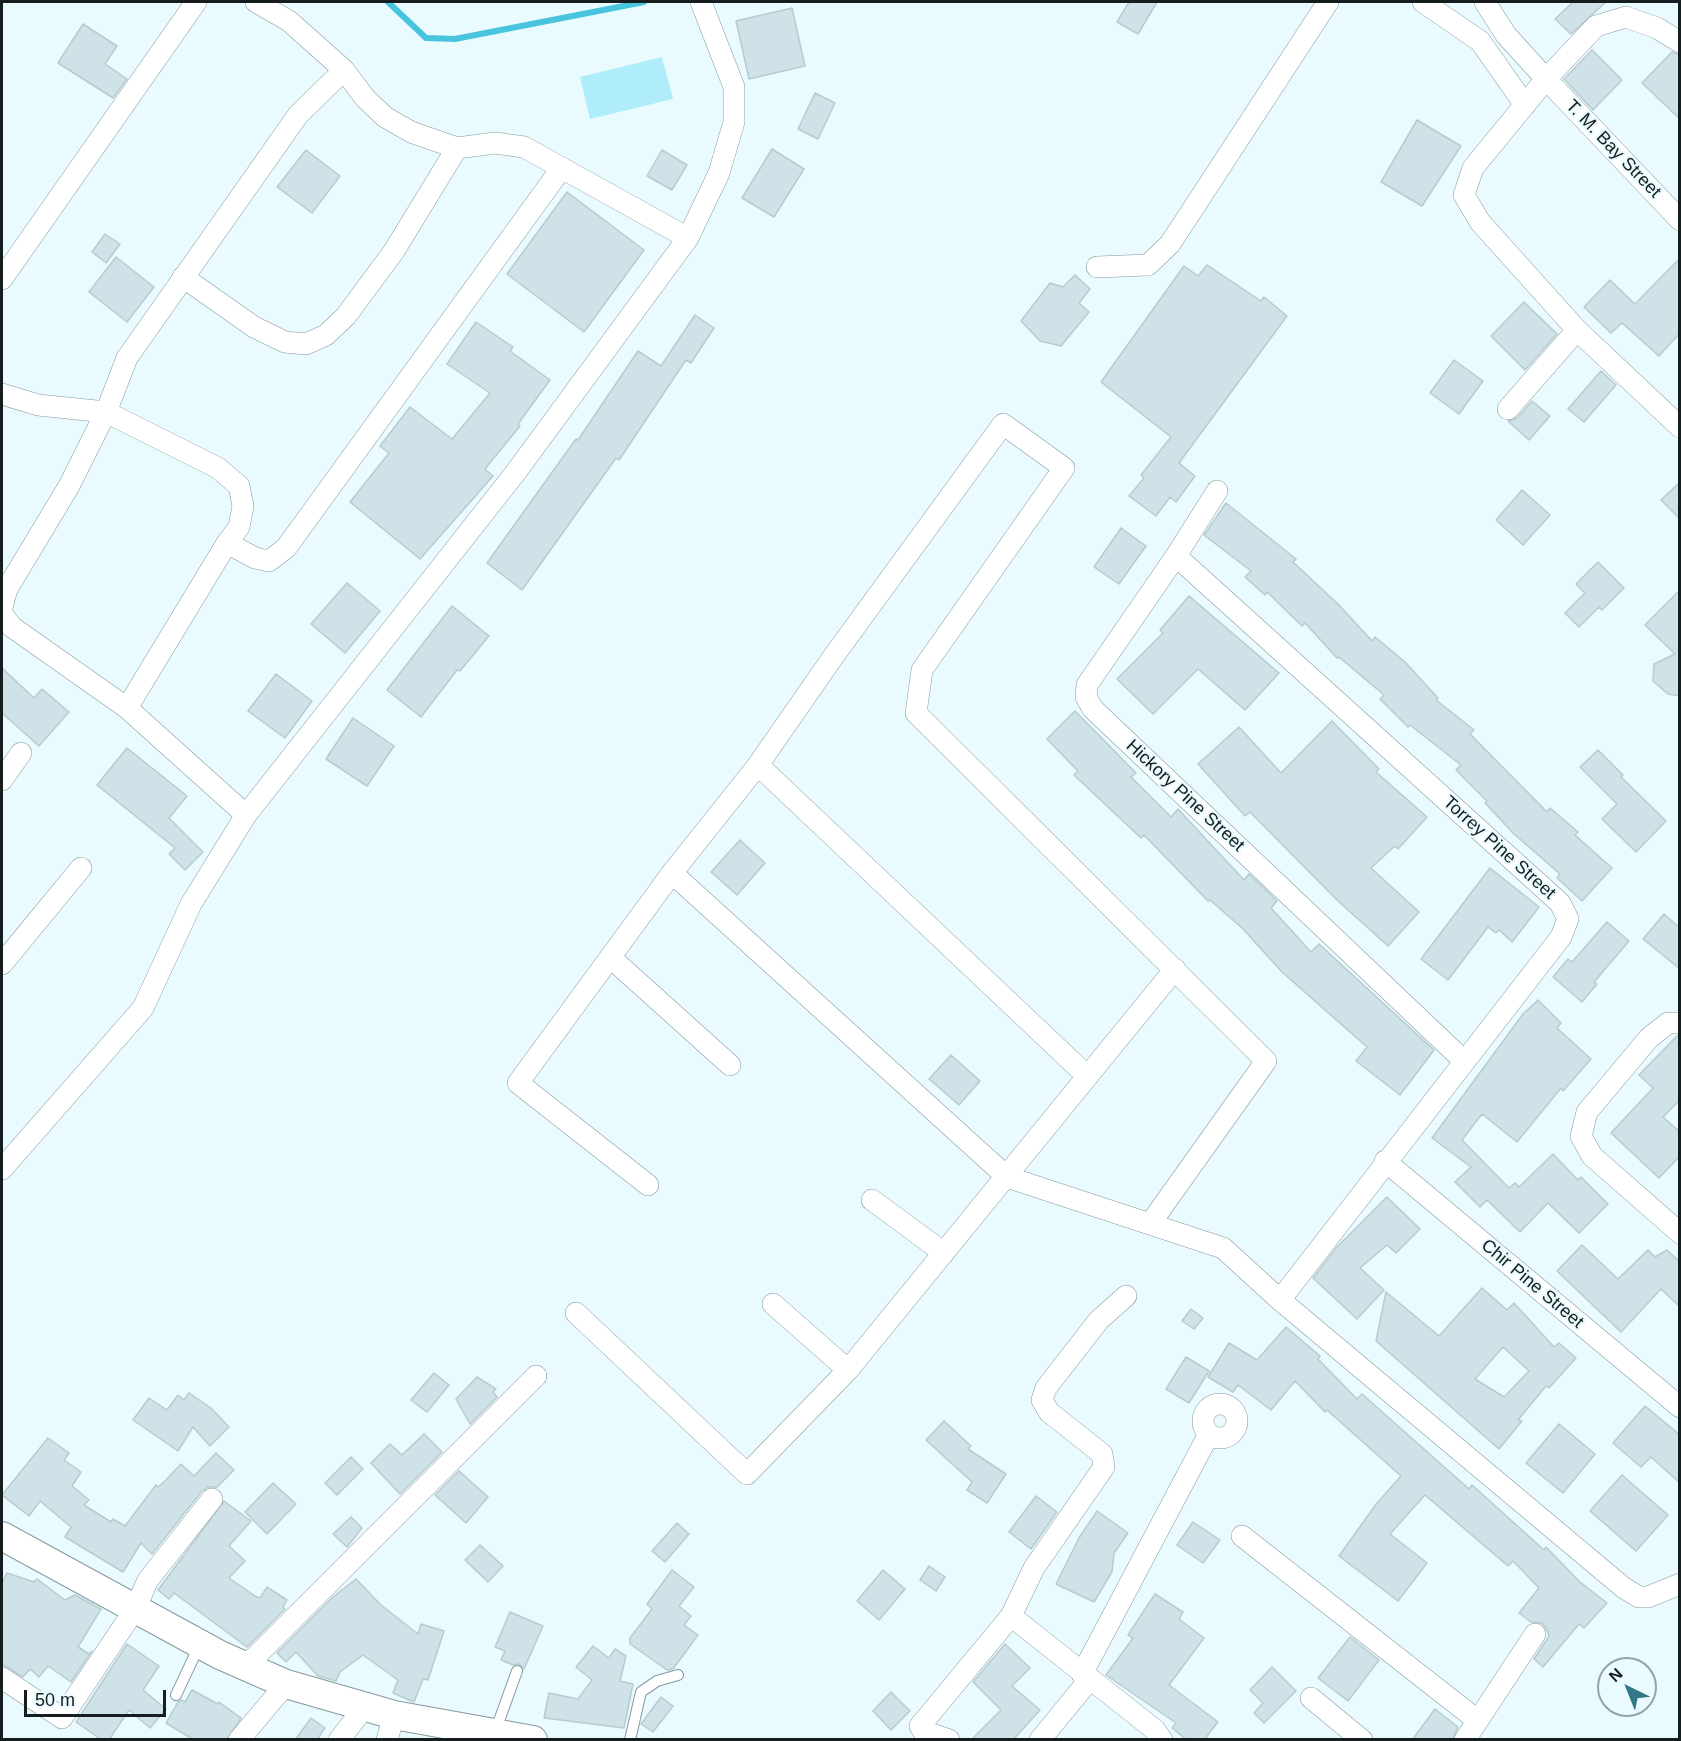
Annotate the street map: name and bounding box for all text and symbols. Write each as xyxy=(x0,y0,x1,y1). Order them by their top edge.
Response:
street label: T. M. Bay Street xyxy=(1561,95,1665,203)
street label: Hickory Pine Street xyxy=(1121,736,1249,856)
street label: Torrey Pine Street xyxy=(1438,792,1560,904)
street label: Chir Pine Street xyxy=(1476,1235,1588,1333)
north arrow xyxy=(1597,1657,1657,1717)
text: N xyxy=(1606,1665,1626,1685)
scale bar xyxy=(27,1678,170,1716)
text: 50 m xyxy=(35,1690,75,1710)

